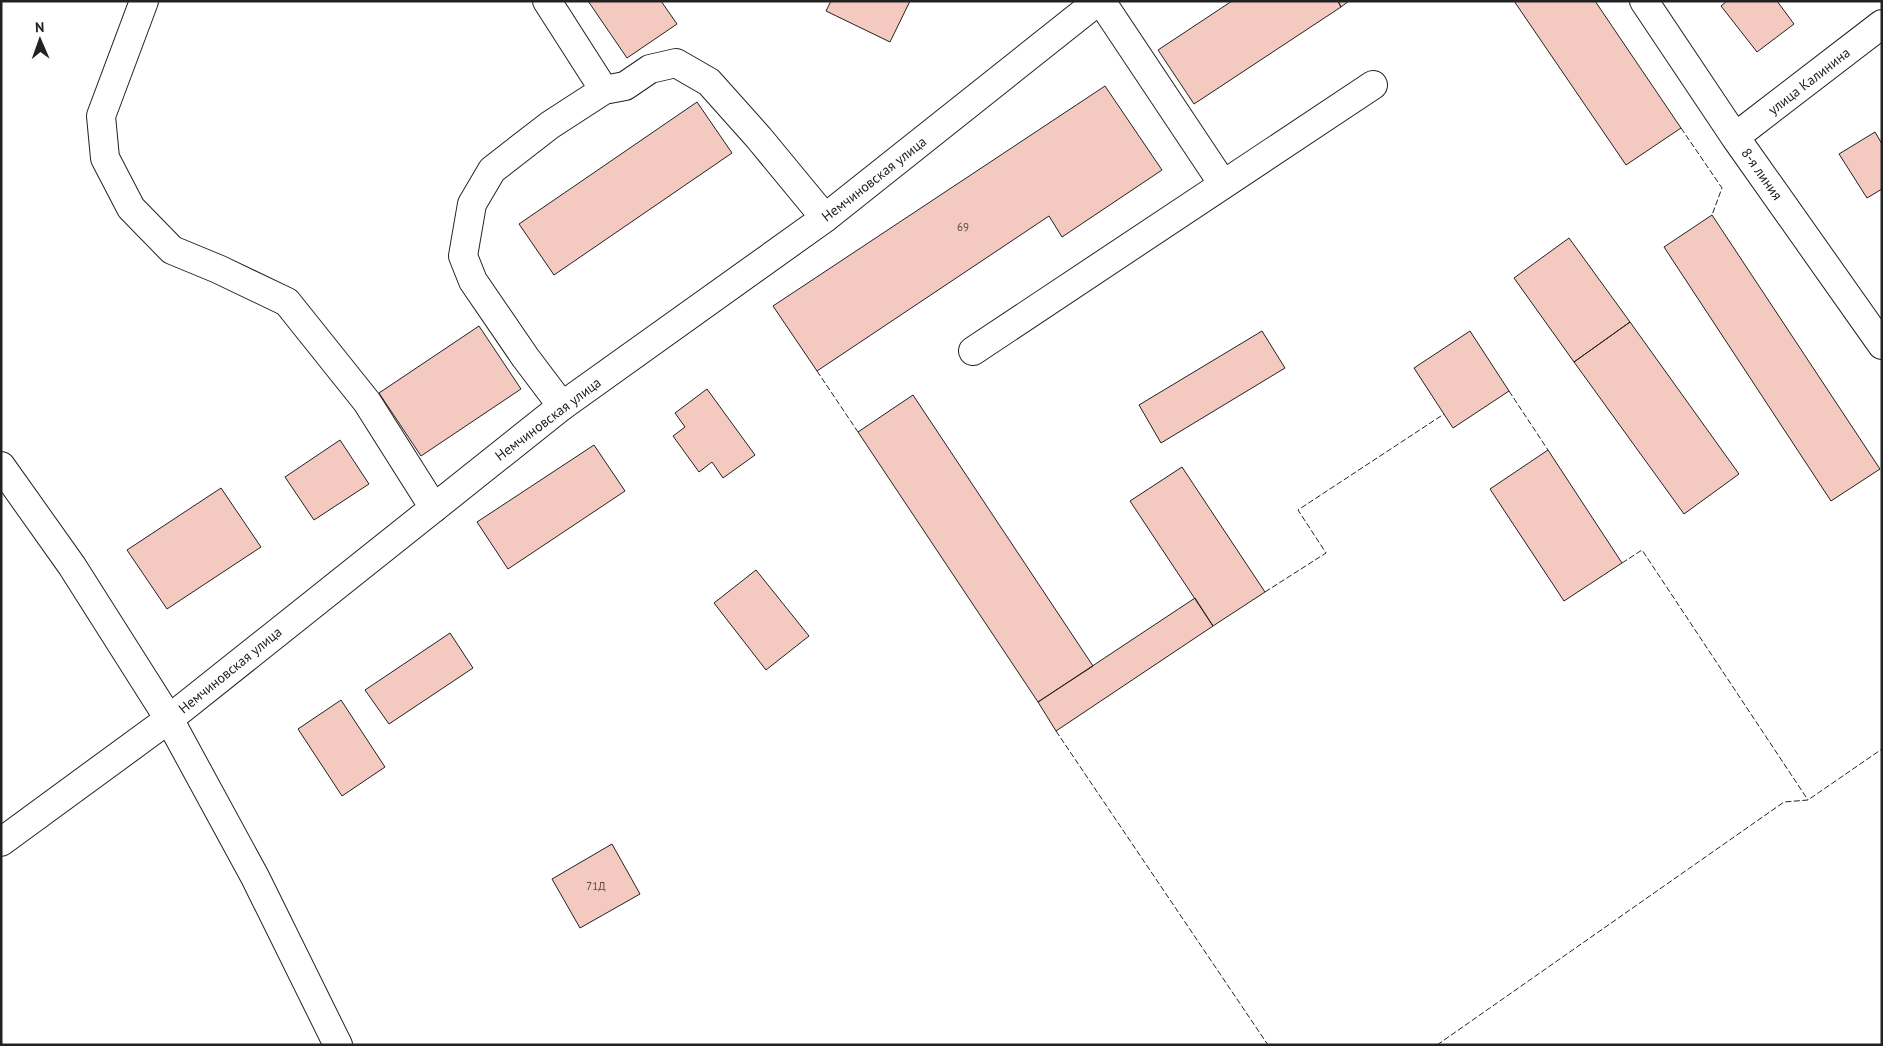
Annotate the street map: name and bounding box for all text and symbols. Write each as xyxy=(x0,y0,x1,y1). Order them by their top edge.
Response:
north arrow xyxy=(15,15,65,65)
text: N xyxy=(35,18,44,36)
street label: улица Калинина xyxy=(1764,43,1854,119)
street label: Немчиновская улица xyxy=(818,132,930,226)
street label: 8-я линия xyxy=(1738,144,1786,204)
house number: 69 xyxy=(957,220,969,234)
street label: Немчиновская улица xyxy=(491,373,605,465)
street label: Немчиновская улица xyxy=(175,623,285,717)
house number: 71Д xyxy=(586,879,606,893)

